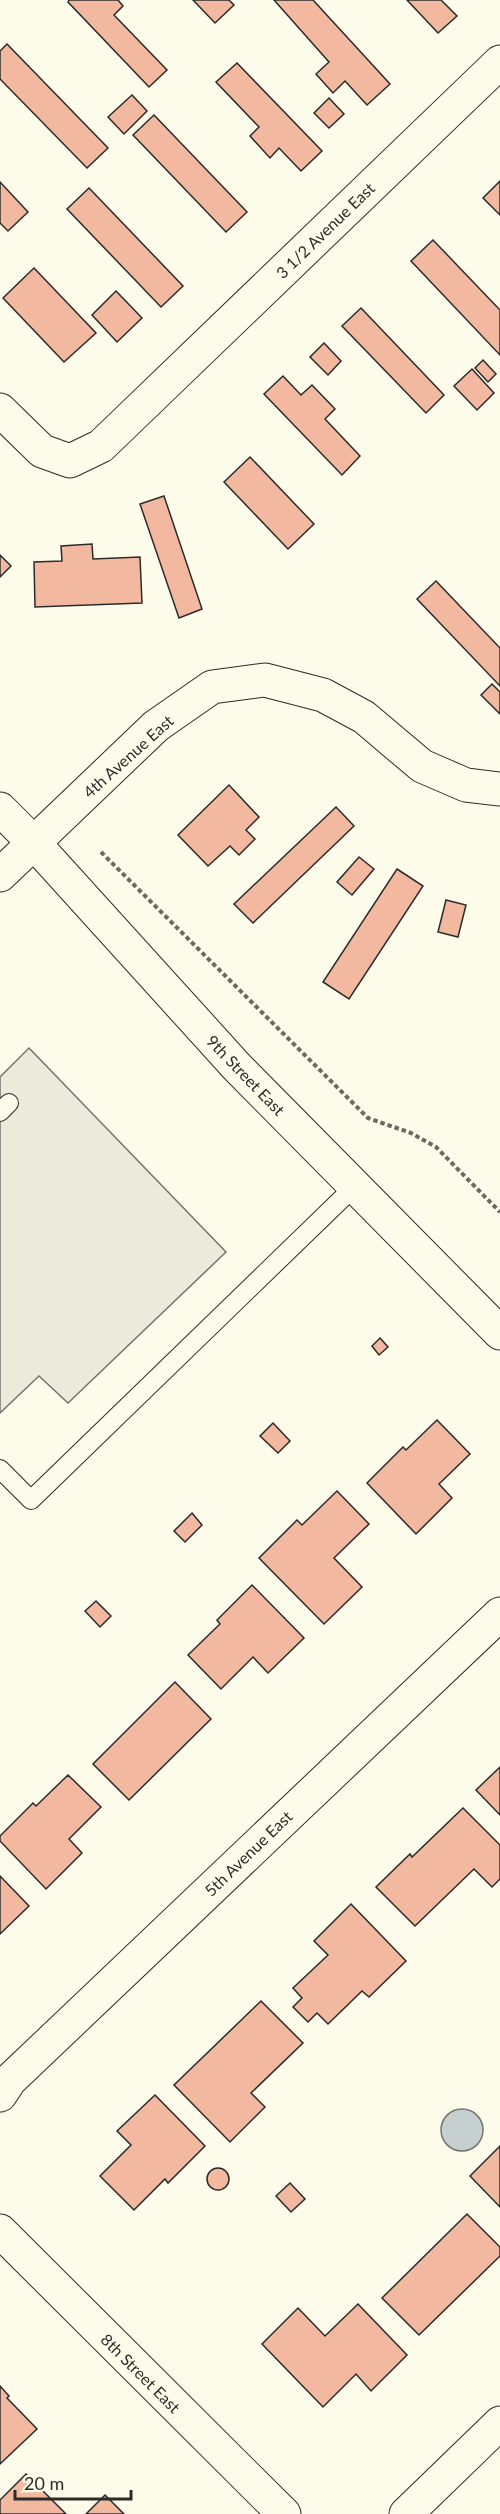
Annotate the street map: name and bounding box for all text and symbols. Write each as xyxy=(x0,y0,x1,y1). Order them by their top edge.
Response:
street label: 3 1/2 Avenue East xyxy=(272,178,378,282)
street label: 4th Avenue East xyxy=(79,711,177,801)
street label: 9th Street East xyxy=(203,1031,289,1119)
street label: 5th Avenue East xyxy=(200,1806,296,1900)
street label: 8th Street East xyxy=(98,2330,185,2417)
scale bar xyxy=(15,2463,130,2501)
text: 20 m xyxy=(24,2472,64,2494)

